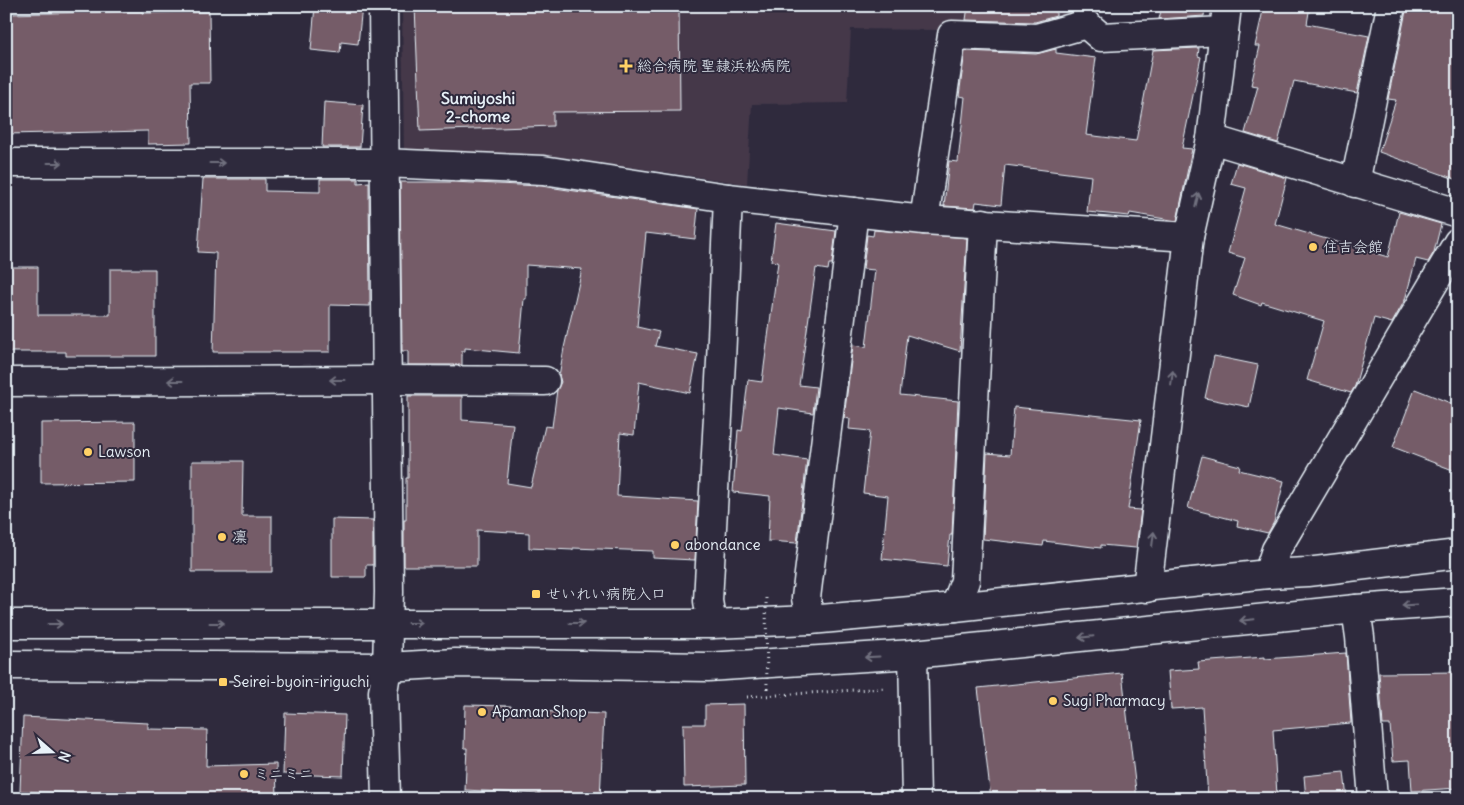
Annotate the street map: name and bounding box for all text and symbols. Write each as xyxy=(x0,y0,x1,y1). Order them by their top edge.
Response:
place label: 総合病院 聖隷浜松病院 xyxy=(637,56,791,75)
marker: 総合病院 聖隷浜松病院 xyxy=(619,59,633,73)
district label: Sumiyoshi 2-chome xyxy=(441,88,515,126)
one-way arrow xyxy=(46,158,63,168)
one-way arrow xyxy=(209,158,225,168)
one-way arrow xyxy=(1193,192,1202,208)
place label: 住吉会館 xyxy=(1323,237,1383,256)
marker: 住吉会館 xyxy=(1307,241,1319,253)
one-way arrow xyxy=(1168,370,1178,386)
one-way arrow xyxy=(329,375,346,385)
one-way arrow xyxy=(167,376,184,386)
place label: Lawson xyxy=(98,442,151,461)
marker: Lawson xyxy=(82,446,94,458)
place label: 凛 xyxy=(232,527,247,546)
marker: 凛 xyxy=(216,531,228,543)
one-way arrow xyxy=(1148,532,1158,548)
place label: abondance xyxy=(685,535,760,554)
marker: abondance xyxy=(669,539,681,551)
place label: せいれい病院入口 xyxy=(546,584,666,603)
marker: せいれい病院入口 xyxy=(530,588,542,600)
one-way arrow xyxy=(1401,600,1417,610)
one-way arrow xyxy=(1240,615,1256,625)
one-way arrow xyxy=(209,618,225,628)
one-way arrow xyxy=(406,618,423,628)
one-way arrow xyxy=(569,618,585,628)
one-way arrow xyxy=(46,619,63,629)
one-way arrow xyxy=(1078,632,1094,641)
one-way arrow xyxy=(864,652,880,661)
place label: Seirei-byoin-iriguchi xyxy=(233,672,369,691)
marker: Seirei-byoin-iriguchi xyxy=(217,676,229,688)
place label: Sugi Pharmacy xyxy=(1063,691,1166,710)
marker: Sugi Pharmacy xyxy=(1047,695,1059,707)
place label: Apaman Shop xyxy=(492,702,587,721)
marker: Apaman Shop xyxy=(476,706,488,718)
north arrow xyxy=(28,728,78,778)
text: N xyxy=(54,749,74,764)
place label: ミニミニ xyxy=(254,764,314,783)
marker: ミニミニ xyxy=(238,768,250,780)

